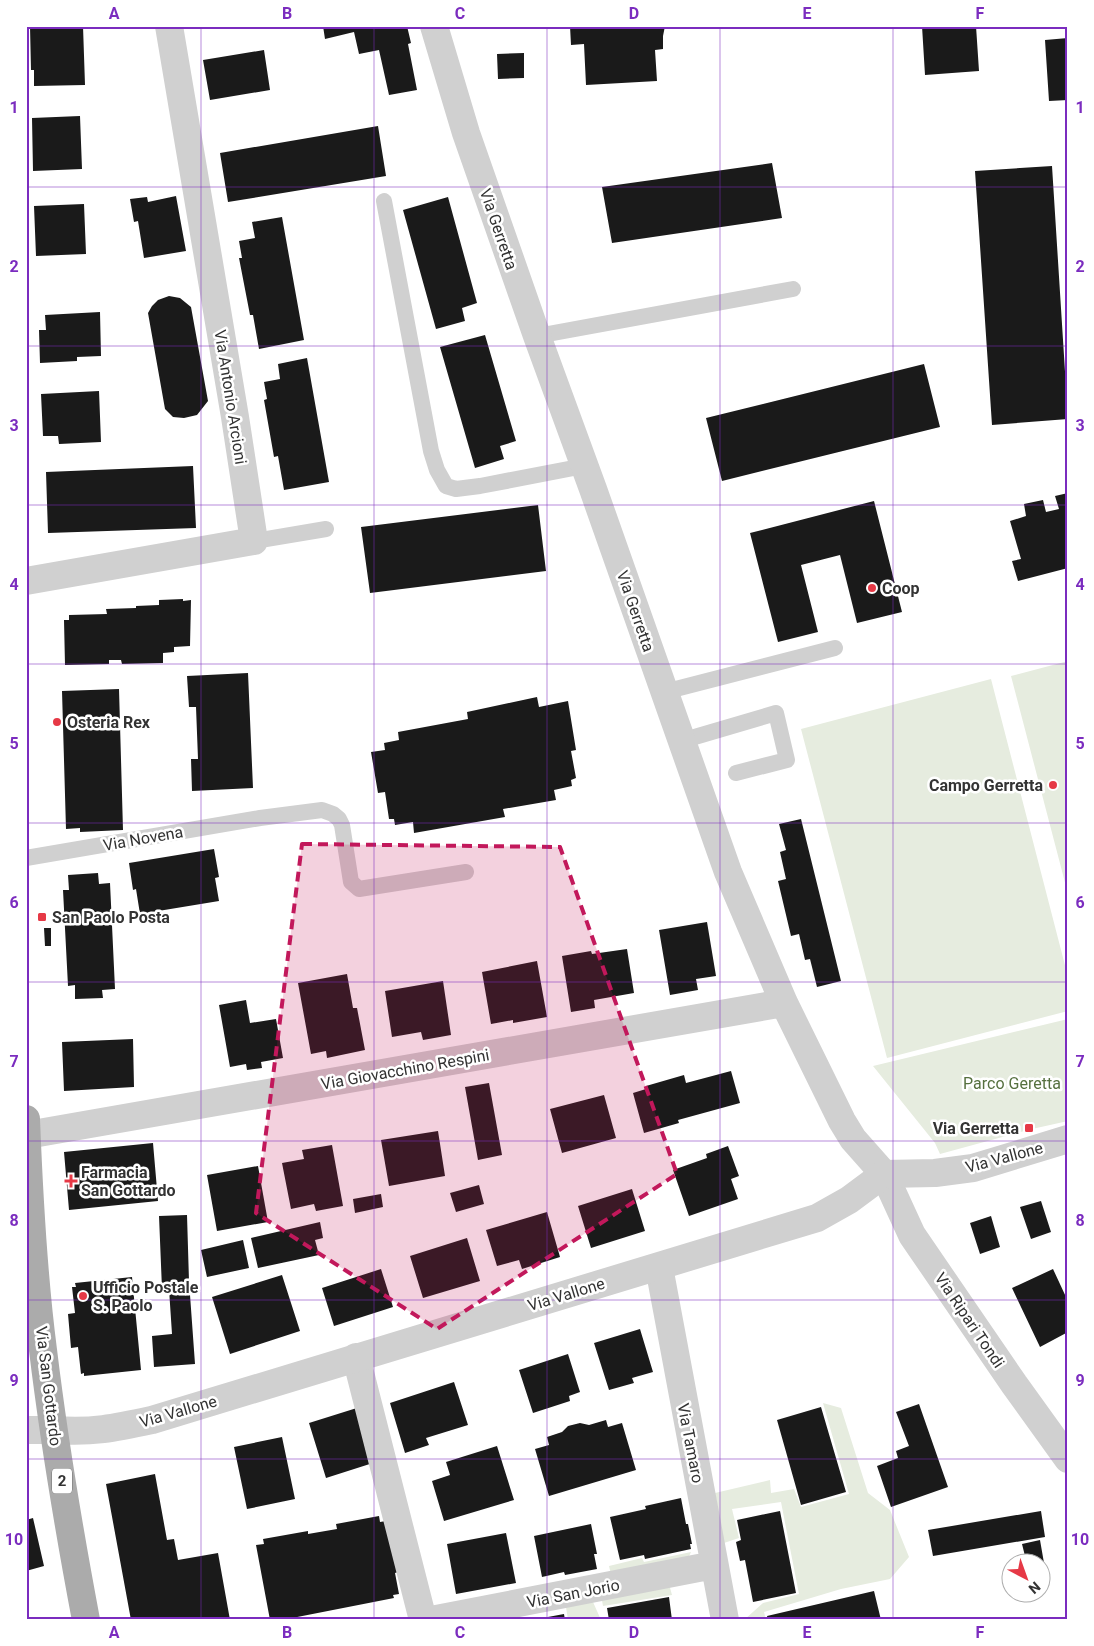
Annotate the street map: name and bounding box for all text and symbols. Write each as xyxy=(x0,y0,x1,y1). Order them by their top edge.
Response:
text: A xyxy=(109,4,120,23)
text: B xyxy=(282,4,292,23)
text: C xyxy=(455,4,465,23)
text: D xyxy=(629,4,639,23)
text: E xyxy=(803,4,812,23)
text: F xyxy=(976,4,985,23)
text: 1 xyxy=(9,98,19,117)
text: 1 xyxy=(1075,98,1085,117)
street label: Via Gerretta xyxy=(476,186,521,272)
text: 2 xyxy=(9,257,19,276)
text: 2 xyxy=(1075,257,1085,276)
street label: Via Antonio Arcioni xyxy=(210,328,251,466)
text: 3 xyxy=(9,416,19,435)
text: 3 xyxy=(1075,416,1085,435)
street label: Via Gerretta xyxy=(613,568,658,654)
text: 4 xyxy=(9,575,19,594)
text: 4 xyxy=(1075,575,1085,594)
place label: Coop xyxy=(882,579,920,598)
marker: Coop xyxy=(866,582,878,594)
place label: Osteria Rex xyxy=(67,713,151,732)
marker: Osteria Rex xyxy=(51,716,63,728)
text: 5 xyxy=(9,734,19,753)
text: 5 xyxy=(1075,734,1085,753)
place label: Campo Gerretta xyxy=(929,776,1043,795)
marker: Campo Gerretta xyxy=(1047,779,1059,791)
street label: Via Novena xyxy=(102,822,185,855)
text: 6 xyxy=(9,893,19,912)
text: 6 xyxy=(1075,893,1085,912)
place label: San Paolo Posta xyxy=(52,908,170,927)
marker: San Paolo Posta xyxy=(36,911,48,923)
street label: Via Giovacchino Respini xyxy=(319,1045,491,1094)
text: 7 xyxy=(9,1052,19,1071)
text: 7 xyxy=(1075,1052,1085,1071)
park label: Parco Geretta xyxy=(963,1074,1061,1093)
place label: Via Gerretta xyxy=(933,1119,1019,1138)
marker: Via Gerretta xyxy=(1023,1122,1035,1134)
street label: Via Vallone xyxy=(963,1138,1045,1177)
place label: Farmacia San Gottardo xyxy=(81,1163,175,1200)
marker: Farmacia San Gottardo xyxy=(65,1175,77,1187)
text: 8 xyxy=(9,1211,19,1230)
text: 8 xyxy=(1075,1211,1085,1230)
street label: Via Ripari Tondi xyxy=(931,1269,1008,1372)
street label: Via Vallone xyxy=(525,1274,607,1315)
place label: Ufficio Postale S. Paolo xyxy=(93,1278,199,1315)
marker: Ufficio Postale S. Paolo xyxy=(77,1290,89,1302)
street label: Via San Gottardo xyxy=(32,1325,65,1447)
text: 9 xyxy=(9,1371,19,1390)
text: 9 xyxy=(1075,1371,1085,1390)
street label: Via Vallone xyxy=(137,1391,219,1432)
street label: Via Tamaro xyxy=(673,1402,708,1485)
road number: 2 xyxy=(52,1468,72,1494)
text: 10 xyxy=(5,1530,23,1549)
text: 10 xyxy=(1071,1530,1089,1549)
north arrow xyxy=(1002,1554,1052,1604)
street label: Via San Jorio xyxy=(525,1575,621,1612)
text: N xyxy=(1026,1579,1044,1597)
text: A xyxy=(109,1623,120,1642)
text: B xyxy=(282,1623,292,1642)
text: C xyxy=(455,1623,465,1642)
text: D xyxy=(629,1623,639,1642)
text: E xyxy=(803,1623,812,1642)
text: F xyxy=(976,1623,985,1642)

